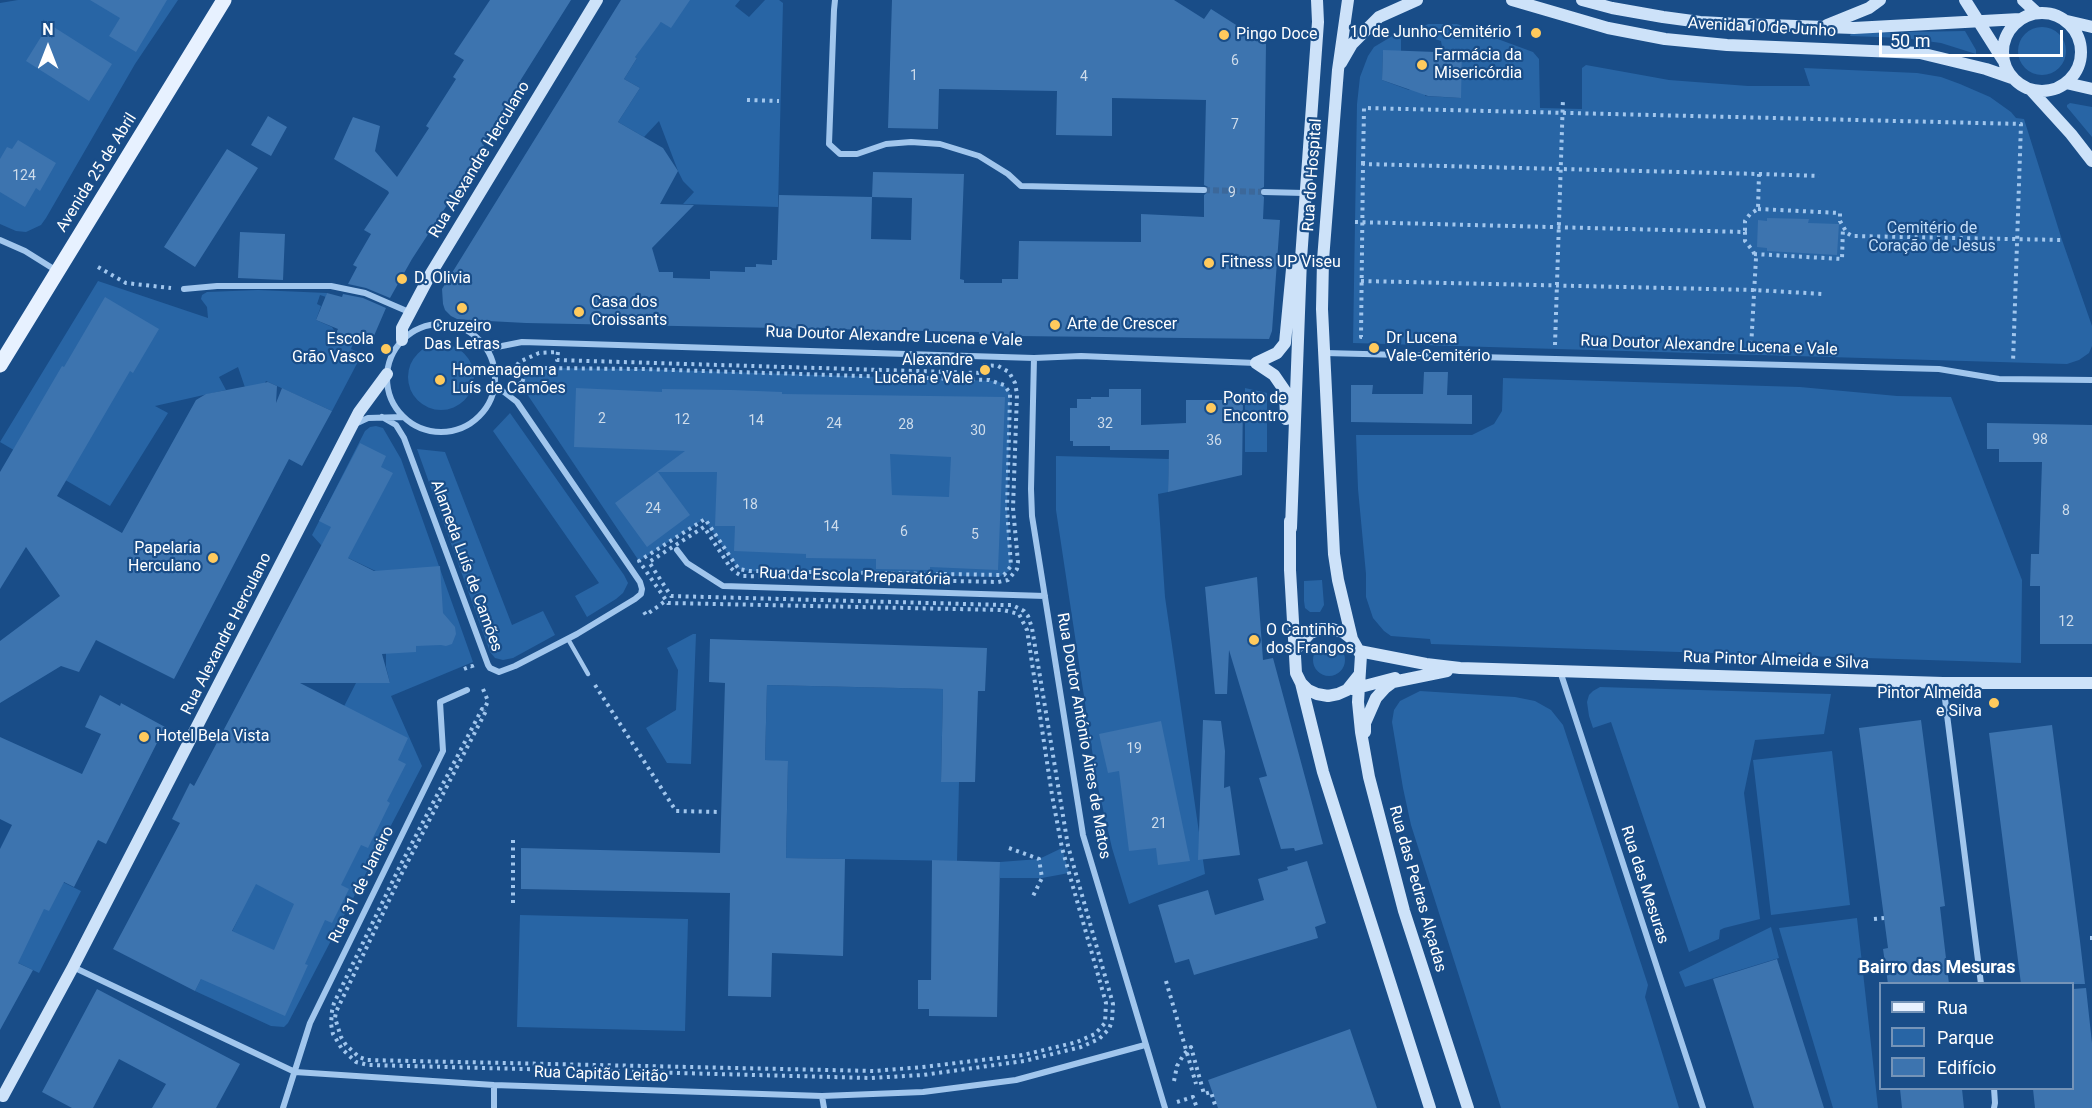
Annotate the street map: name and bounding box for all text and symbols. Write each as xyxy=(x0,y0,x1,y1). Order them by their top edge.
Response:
street label: Avenida 10 de Junho xyxy=(1687,15,1837,41)
north arrow xyxy=(18,18,78,78)
scale bar xyxy=(1882,18,2066,56)
text: N xyxy=(42,20,54,39)
place label: 10 de Junho-Cemitério 1 xyxy=(1350,23,1524,43)
place label: Pingo Doce xyxy=(1236,25,1317,45)
marker: 10 de Junho-Cemitério 1 xyxy=(1529,26,1543,40)
marker: Pingo Doce xyxy=(1217,28,1231,42)
text: 50 m xyxy=(1890,30,1930,51)
place label: Farmácia da Misericórdia xyxy=(1434,46,1522,84)
house number: 6 xyxy=(1231,53,1239,69)
marker: Farmácia da Misericórdia xyxy=(1415,58,1429,72)
house number: 1 xyxy=(910,68,918,84)
house number: 4 xyxy=(1080,69,1088,85)
street label: Rua Alexandre Herculano xyxy=(426,78,534,242)
street label: Avenida 25 de Abril xyxy=(53,110,141,236)
house number: 7 xyxy=(1231,117,1239,133)
street label: Rua do Hospital xyxy=(1299,118,1327,232)
house number: 124 xyxy=(12,168,36,184)
house number: 9 xyxy=(1228,185,1236,201)
park label: Cemitério de Coração de Jesus xyxy=(1868,219,1996,257)
place label: Fitness UP Viseu xyxy=(1221,253,1341,273)
marker: Fitness UP Viseu xyxy=(1202,256,1216,270)
place label: D. Olivia xyxy=(414,269,471,289)
marker: D. Olivia xyxy=(395,272,409,286)
place label: Casa dos Croissants xyxy=(591,293,667,331)
marker: Cruzeiro Das Letras xyxy=(455,301,469,315)
marker: Casa dos Croissants xyxy=(572,305,586,319)
place label: Arte de Crescer xyxy=(1067,315,1177,335)
place label: Cruzeiro Das Letras xyxy=(424,317,500,355)
marker: Arte de Crescer xyxy=(1048,318,1062,332)
street label: Rua Doutor Alexandre Lucena e Vale xyxy=(765,323,1023,351)
place label: Dr Lucena Vale-Cemitério xyxy=(1386,329,1490,367)
place label: Escola Grão Vasco xyxy=(292,330,374,368)
street label: Rua Doutor Alexandre Lucena e Vale xyxy=(1580,332,1838,360)
marker: Dr Lucena Vale-Cemitério xyxy=(1367,341,1381,355)
marker: Escola Grão Vasco xyxy=(379,342,393,356)
place label: Alexandre Lucena e Vale xyxy=(874,351,973,389)
place label: Homenagem a Luís de Camões xyxy=(452,361,566,399)
marker: Alexandre Lucena e Vale xyxy=(978,363,992,377)
marker: Homenagem a Luís de Camões xyxy=(433,373,447,387)
place label: Ponto de Encontro xyxy=(1223,389,1287,427)
marker: Ponto de Encontro xyxy=(1204,401,1218,415)
house number: 2 xyxy=(598,411,606,427)
house number: 12 xyxy=(674,412,690,428)
house number: 14 xyxy=(748,413,764,429)
house number: 24 xyxy=(826,416,842,432)
house number: 32 xyxy=(1097,416,1113,432)
house number: 28 xyxy=(898,417,914,433)
house number: 30 xyxy=(970,423,986,439)
house number: 98 xyxy=(2032,432,2048,448)
house number: 36 xyxy=(1206,433,1222,449)
street label: Alameda Luís de Camões xyxy=(426,478,506,654)
house number: 18 xyxy=(742,497,758,513)
house number: 24 xyxy=(645,501,661,517)
house number: 8 xyxy=(2062,503,2070,519)
house number: 14 xyxy=(823,519,839,535)
house number: 6 xyxy=(900,524,908,540)
house number: 5 xyxy=(971,527,979,543)
place label: Papelaria Herculano xyxy=(128,539,201,577)
street label: Rua Alexandre Herculano xyxy=(178,550,276,718)
marker: Papelaria Herculano xyxy=(206,551,220,565)
street label: Rua da Escola Preparatória xyxy=(759,564,951,590)
street label: Rua Doutor António Aires de Matos xyxy=(1052,611,1114,861)
house number: 12 xyxy=(2058,614,2074,630)
place label: O Cantinho dos Frangos xyxy=(1266,621,1354,659)
marker: O Cantinho dos Frangos xyxy=(1247,633,1261,647)
street label: Rua Pintor Almeida e Silva xyxy=(1683,648,1869,674)
place label: Pintor Almeida e Silva xyxy=(1877,684,1982,722)
marker: Pintor Almeida e Silva xyxy=(1987,696,2001,710)
place label: Hotel Bela Vista xyxy=(156,727,269,747)
marker: Hotel Bela Vista xyxy=(137,730,151,744)
house number: 19 xyxy=(1126,741,1142,757)
street label: Rua das Pedras Alçadas xyxy=(1384,804,1450,974)
house number: 21 xyxy=(1151,816,1167,832)
street label: Rua 31 de Janeiro xyxy=(325,823,399,947)
street label: Rua das Mesuras xyxy=(1616,824,1672,946)
district label: Bairro das Mesuras xyxy=(1859,957,2015,979)
legend xyxy=(1879,982,2074,1090)
text: Rua xyxy=(1937,997,1968,1018)
text: Parque xyxy=(1937,1027,1994,1048)
text: Edifício xyxy=(1937,1057,1996,1078)
street label: Rua Capitão Leitão xyxy=(533,1063,669,1087)

